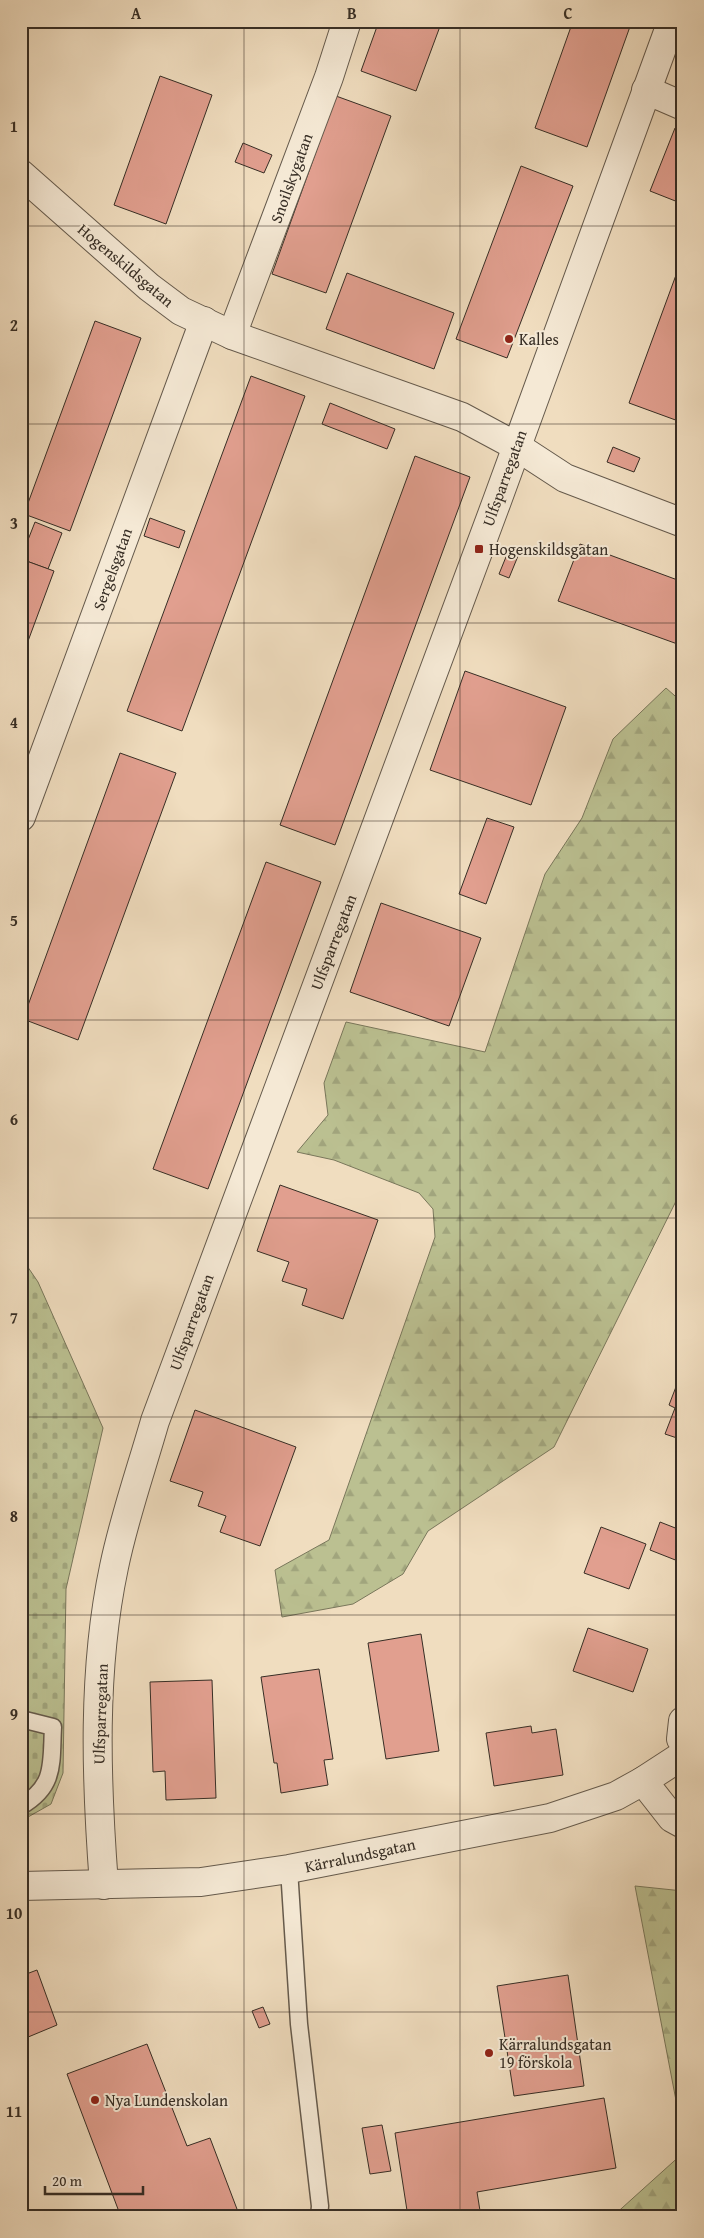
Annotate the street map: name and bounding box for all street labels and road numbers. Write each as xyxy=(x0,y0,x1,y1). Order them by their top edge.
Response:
street label: Snoilskygatan xyxy=(264,130,318,226)
street label: Hogenskildsgatan xyxy=(73,217,179,313)
street label: Ulfsparregatan xyxy=(475,426,533,530)
street label: Sergelsgatan xyxy=(86,525,138,613)
street label: Ulfsparregatan xyxy=(304,891,362,993)
street label: Ulfsparregatan xyxy=(162,1270,220,1374)
street label: Ulfsparregatan xyxy=(86,1663,114,1765)
street label: Kärralundsgatan xyxy=(303,1832,417,1878)

